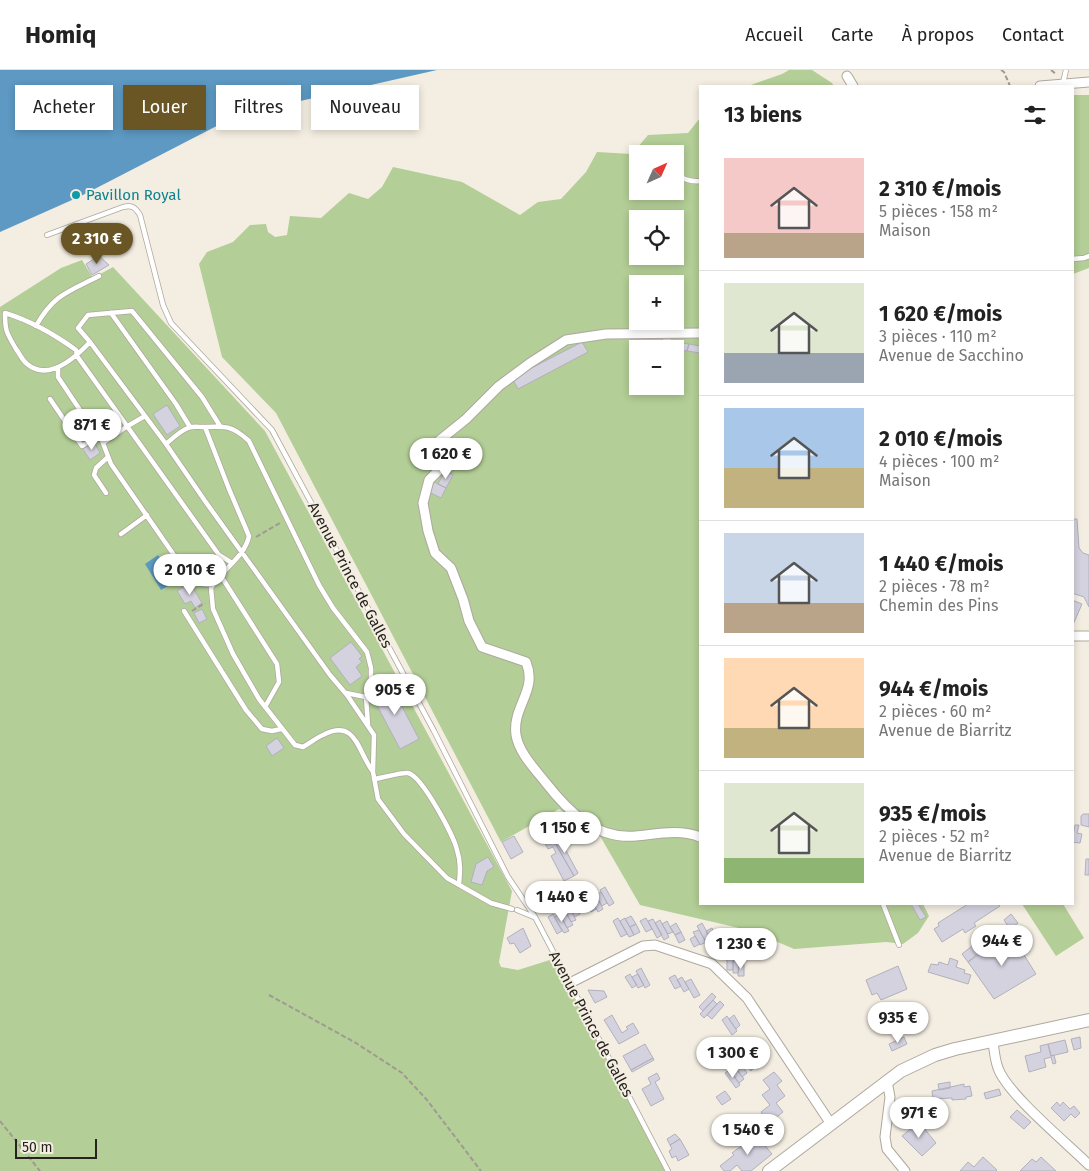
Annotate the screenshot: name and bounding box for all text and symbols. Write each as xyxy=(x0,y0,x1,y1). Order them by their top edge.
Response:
text: Homiq xyxy=(25,21,96,49)
text: Accueil xyxy=(745,24,803,46)
text: Carte xyxy=(831,24,874,46)
text: À propos xyxy=(902,24,974,46)
text: Contact xyxy=(1002,24,1064,46)
chip: Acheter xyxy=(15,85,113,130)
chip: Louer xyxy=(123,85,206,130)
chip: Filtres xyxy=(216,85,301,130)
chip: Nouveau xyxy=(311,85,419,130)
icon: filters xyxy=(1021,101,1049,129)
text: 13 biens xyxy=(724,102,802,128)
north arrow xyxy=(629,145,684,200)
map controls xyxy=(629,145,684,395)
text: 2 310 €/mois xyxy=(879,176,1001,202)
icon: home xyxy=(764,178,824,238)
place label: Pavillon Royal xyxy=(86,186,181,204)
marker: Pavillon Royal xyxy=(70,189,82,201)
text: 5 pièces · 158 m² xyxy=(879,202,998,221)
button: locate xyxy=(629,210,684,265)
text: Maison xyxy=(879,221,931,240)
pin: 2 310 € xyxy=(51,222,143,265)
text: 2 310 € xyxy=(72,229,122,248)
button: + xyxy=(629,275,684,330)
text: 1 620 €/mois xyxy=(879,301,1002,327)
icon: home xyxy=(764,303,824,363)
text: 3 pièces · 110 m² xyxy=(879,327,997,346)
button: − xyxy=(629,340,684,395)
text: Avenue de Sacchino xyxy=(879,346,1024,365)
pin: 871 € xyxy=(57,408,127,451)
text: 871 € xyxy=(73,415,111,434)
text: 2 010 €/mois xyxy=(879,426,1002,452)
icon: home xyxy=(764,428,824,488)
pin: 1 620 € xyxy=(400,438,492,480)
text: 1 620 € xyxy=(421,444,471,463)
text: 4 pièces · 100 m² xyxy=(879,452,999,471)
text: Maison xyxy=(879,471,931,490)
street label: Avenue Prince de Galles xyxy=(304,499,396,651)
text: 1 440 €/mois xyxy=(879,551,1004,577)
icon: home xyxy=(764,553,824,613)
pin: 2 010 € xyxy=(144,554,236,596)
text: 2 010 € xyxy=(164,560,216,579)
text: 2 pièces · 78 m² xyxy=(879,577,990,596)
text: Chemin des Pins xyxy=(879,596,998,615)
pin: 905 € xyxy=(360,674,430,716)
text: 944 €/mois xyxy=(879,676,988,702)
icon: home xyxy=(764,678,824,738)
text: 905 € xyxy=(375,680,415,699)
text: 2 pièces · 60 m² xyxy=(879,702,991,721)
text: Avenue de Biarritz xyxy=(879,721,1011,740)
text: 935 €/mois xyxy=(879,801,986,827)
icon: home xyxy=(764,803,824,863)
pin: 1 150 € xyxy=(519,812,611,854)
text: 1 150 € xyxy=(540,818,590,837)
text: 2 pièces · 52 m² xyxy=(879,827,990,846)
text: Avenue de Biarritz xyxy=(879,846,1011,865)
pin: 1 440 € xyxy=(516,880,608,923)
text: 1 440 € xyxy=(536,887,588,906)
pin: 944 € xyxy=(967,924,1037,967)
pin: 1 230 € xyxy=(695,928,787,970)
text: 944 € xyxy=(982,931,1022,950)
text: 1 230 € xyxy=(716,934,766,953)
street label: Avenue Prince de Galles xyxy=(545,948,637,1100)
pin: 935 € xyxy=(863,1002,933,1044)
text: 935 € xyxy=(879,1008,917,1027)
pin: 1 300 € xyxy=(687,1036,779,1079)
text: 1 300 € xyxy=(707,1043,759,1062)
pin: 971 € xyxy=(884,1096,954,1139)
text: 971 € xyxy=(901,1103,937,1122)
pin: 1 540 € xyxy=(702,1114,794,1156)
text: 1 540 € xyxy=(722,1120,774,1139)
scale bar xyxy=(15,1136,98,1159)
text: 50 m xyxy=(22,1139,53,1156)

